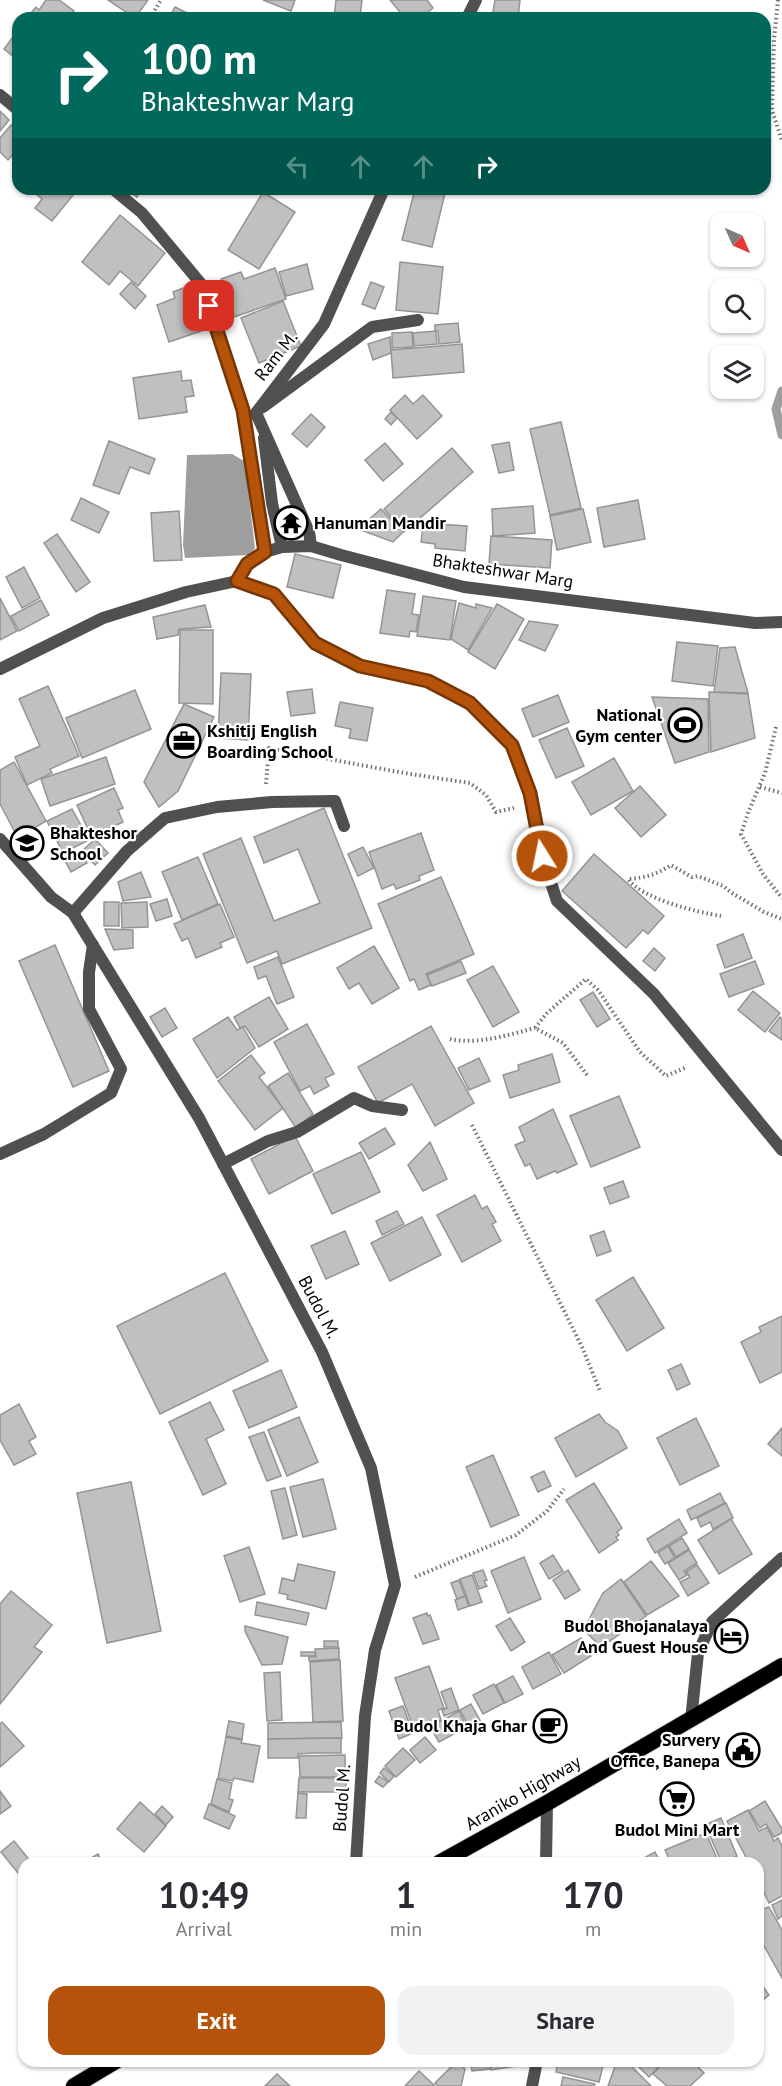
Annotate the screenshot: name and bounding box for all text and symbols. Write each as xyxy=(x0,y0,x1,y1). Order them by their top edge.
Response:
text: 100 m xyxy=(141,31,257,86)
icon: right xyxy=(42,36,120,114)
text: Bhakteshwar Marg xyxy=(141,84,355,118)
icon: left xyxy=(281,150,314,183)
icon: ahead xyxy=(344,150,377,183)
icon: ahead xyxy=(407,150,440,183)
icon: right xyxy=(470,150,503,183)
north arrow xyxy=(710,213,764,267)
map controls xyxy=(710,213,764,399)
button: search xyxy=(710,279,764,333)
pin xyxy=(183,280,234,331)
icon: arrive xyxy=(192,289,225,322)
street label: Ram M. xyxy=(249,326,302,385)
button: layers xyxy=(710,345,764,399)
temple icon: Hanuman Mandir xyxy=(273,505,309,541)
place label: Hanuman Mandir xyxy=(314,511,447,534)
street label: Bhakteshwar Marg xyxy=(431,548,575,593)
place label: National Gym center xyxy=(575,703,663,747)
sports icon: National Gym center xyxy=(667,707,703,743)
place label: Kshitij English Boarding School xyxy=(207,719,334,763)
office icon: Kshitij English Boarding School xyxy=(166,723,202,759)
place label: Bhakteshor School xyxy=(50,821,138,865)
position arrow xyxy=(510,824,574,888)
school or university icon: Bhakteshor School xyxy=(9,825,45,861)
street label: Budol M. xyxy=(293,1271,345,1342)
place label: Budol Bhojanalaya And Guest House xyxy=(564,1614,708,1658)
hotel icon: Budol Bhojanalaya And Guest House xyxy=(713,1618,749,1654)
cafe icon: Budol Khaja Ghar xyxy=(532,1708,568,1744)
place label: Budol Khaja Ghar xyxy=(393,1714,528,1737)
place label: Survery Office, Banepa xyxy=(611,1728,720,1772)
public building icon: Survery Office, Banepa xyxy=(725,1732,761,1768)
street label: Araniko Highway xyxy=(461,1750,585,1835)
street label: Budol M. xyxy=(328,1763,355,1833)
supermarket icon: Budol Mini Mart xyxy=(659,1781,695,1817)
place label: Budol Mini Mart xyxy=(615,1818,740,1841)
text: 10:49 xyxy=(158,1871,250,1918)
text: 1 xyxy=(396,1871,416,1918)
text: 170 xyxy=(563,1871,624,1918)
text: Arrival xyxy=(176,1916,232,1942)
text: min xyxy=(390,1916,422,1942)
text: m xyxy=(585,1916,601,1942)
button: Exit xyxy=(48,1986,385,2055)
button: Share xyxy=(397,1986,734,2055)

